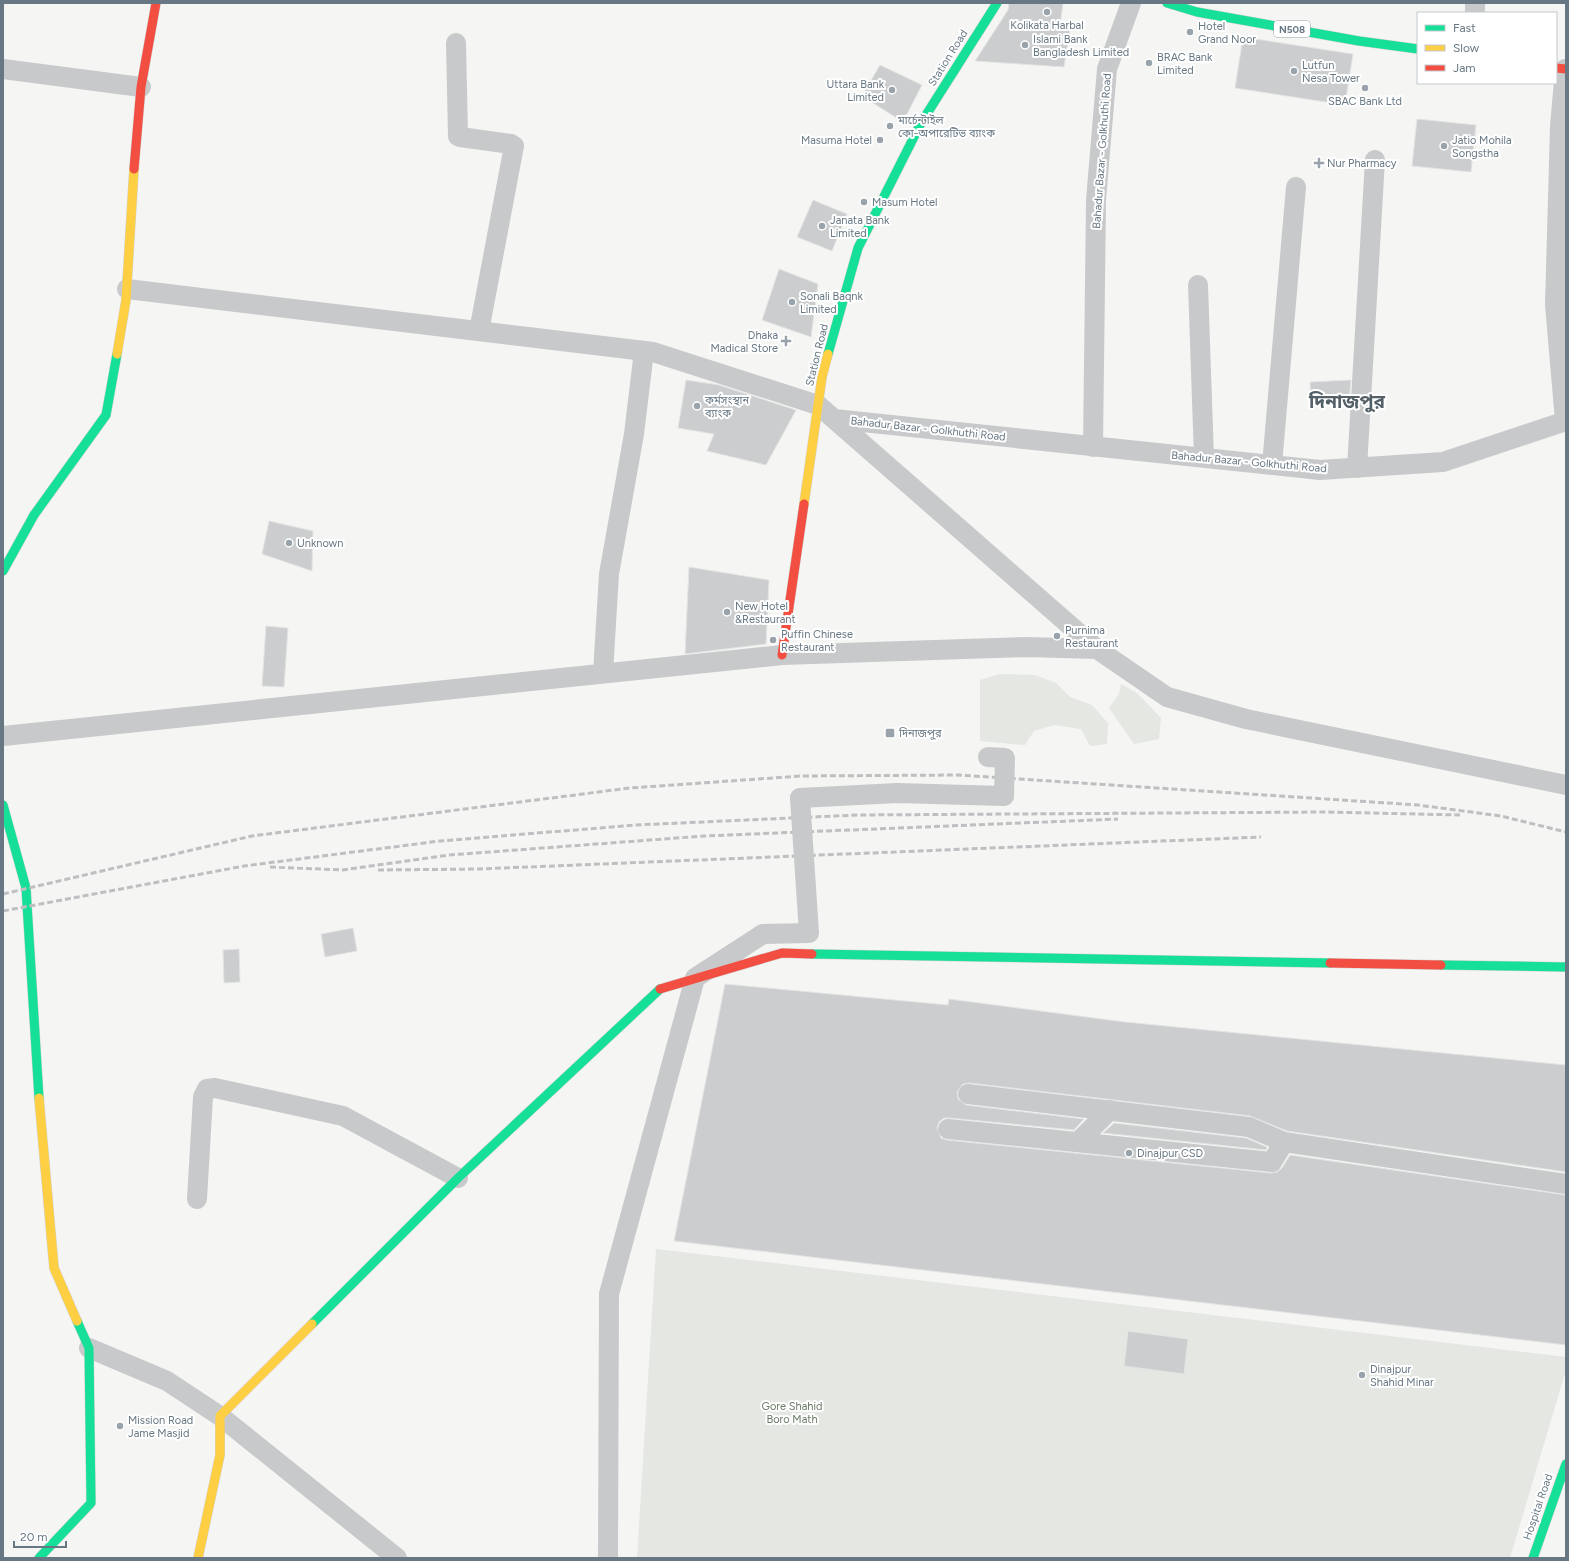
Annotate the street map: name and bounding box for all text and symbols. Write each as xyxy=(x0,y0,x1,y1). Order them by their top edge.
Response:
marker: Kolikata Harbal xyxy=(1042,7,1052,17)
legend xyxy=(1417,12,1557,84)
place label: Kolikata Harbal xyxy=(1010,19,1084,32)
place label: Hotel Grand Noor xyxy=(1198,20,1256,46)
road number: N508 xyxy=(1274,21,1310,37)
text: Fast xyxy=(1453,21,1476,35)
marker: Hotel Grand Noor xyxy=(1185,27,1195,37)
street label: Station Road xyxy=(926,28,970,88)
place label: Islami Bank Bangladesh Limited xyxy=(1033,33,1129,59)
marker: Islami Bank Bangladesh Limited xyxy=(1020,40,1030,50)
text: Slow xyxy=(1453,41,1480,55)
place label: BRAC Bank Limited xyxy=(1157,51,1213,77)
marker: BRAC Bank Limited xyxy=(1144,58,1154,68)
place label: Lutfun Nesa Tower xyxy=(1302,59,1360,85)
text: Jam xyxy=(1453,61,1476,75)
marker: Lutfun Nesa Tower xyxy=(1289,66,1299,76)
street label: Bahadur Bazar - Golkhuthi Road xyxy=(1090,73,1114,229)
place label: Uttara Bank Limited xyxy=(826,78,885,104)
marker: SBAC Bank Ltd xyxy=(1360,83,1370,93)
marker: Uttara Bank Limited xyxy=(887,85,897,95)
place label: SBAC Bank Ltd xyxy=(1328,95,1402,108)
place label: মার্চেন্টাইল কো-অপারেটিভ ব্যাংক xyxy=(897,113,995,140)
marker: মার্চেন্টাইল কো-অপারেটিভ ব্যাংক xyxy=(885,121,895,131)
place label: Masuma Hotel xyxy=(801,134,872,147)
place label: Jatio Mohila Songstha xyxy=(1452,134,1512,160)
marker: Masuma Hotel xyxy=(875,135,885,145)
marker: Jatio Mohila Songstha xyxy=(1439,141,1449,151)
place label: Nur Pharmacy xyxy=(1327,157,1397,170)
marker: Nur Pharmacy xyxy=(1314,158,1324,168)
place label: Masum Hotel xyxy=(872,196,937,209)
marker: Masum Hotel xyxy=(859,197,869,207)
place label: Janata Bank Limited xyxy=(830,214,890,240)
marker: Janata Bank Limited xyxy=(817,221,827,231)
place label: Sonali Baqnk Limited xyxy=(800,290,863,316)
marker: Sonali Baqnk Limited xyxy=(787,297,797,307)
street label: Station Road xyxy=(803,322,831,388)
place label: Dhaka Madical Store xyxy=(710,329,778,355)
marker: Dhaka Madical Store xyxy=(781,336,791,346)
district label: দিনাজপুর xyxy=(1308,390,1386,413)
place label: কর্মসংস্থান ব্যাংক xyxy=(704,393,750,420)
marker: কর্মসংস্থান ব্যাংক xyxy=(692,401,702,411)
street label: Bahadur Bazar - Golkhuthi Road xyxy=(850,414,1006,444)
street label: Bahadur Bazar - Golkhuthi Road xyxy=(1171,449,1327,475)
place label: Unknown xyxy=(297,537,343,550)
marker: Unknown xyxy=(284,538,294,548)
place label: New Hotel &Restaurant xyxy=(735,600,796,626)
marker: New Hotel &Restaurant xyxy=(722,607,732,617)
place label: Purnima Restaurant xyxy=(1065,624,1119,650)
place label: Puffin Chinese Restaurant xyxy=(781,628,853,654)
marker: Purnima Restaurant xyxy=(1052,631,1062,641)
marker: Puffin Chinese Restaurant xyxy=(768,635,778,645)
marker: দিনাজপুর xyxy=(884,727,896,739)
place label: দিনাজপুর xyxy=(898,727,942,740)
place label: Dinajpur CSD xyxy=(1137,1147,1204,1160)
marker: Dinajpur CSD xyxy=(1124,1148,1134,1158)
place label: Dinajpur Shahid Minar xyxy=(1370,1363,1434,1389)
marker: Dinajpur Shahid Minar xyxy=(1357,1370,1367,1380)
park label: Gore Shahid Boro Math xyxy=(762,1400,822,1426)
place label: Mission Road Jame Masjid xyxy=(128,1414,193,1440)
marker: Mission Road Jame Masjid xyxy=(115,1421,125,1431)
street label: Hospital Road xyxy=(1521,1472,1555,1542)
scale bar xyxy=(14,1523,66,1549)
text: 20 m xyxy=(20,1530,48,1544)

